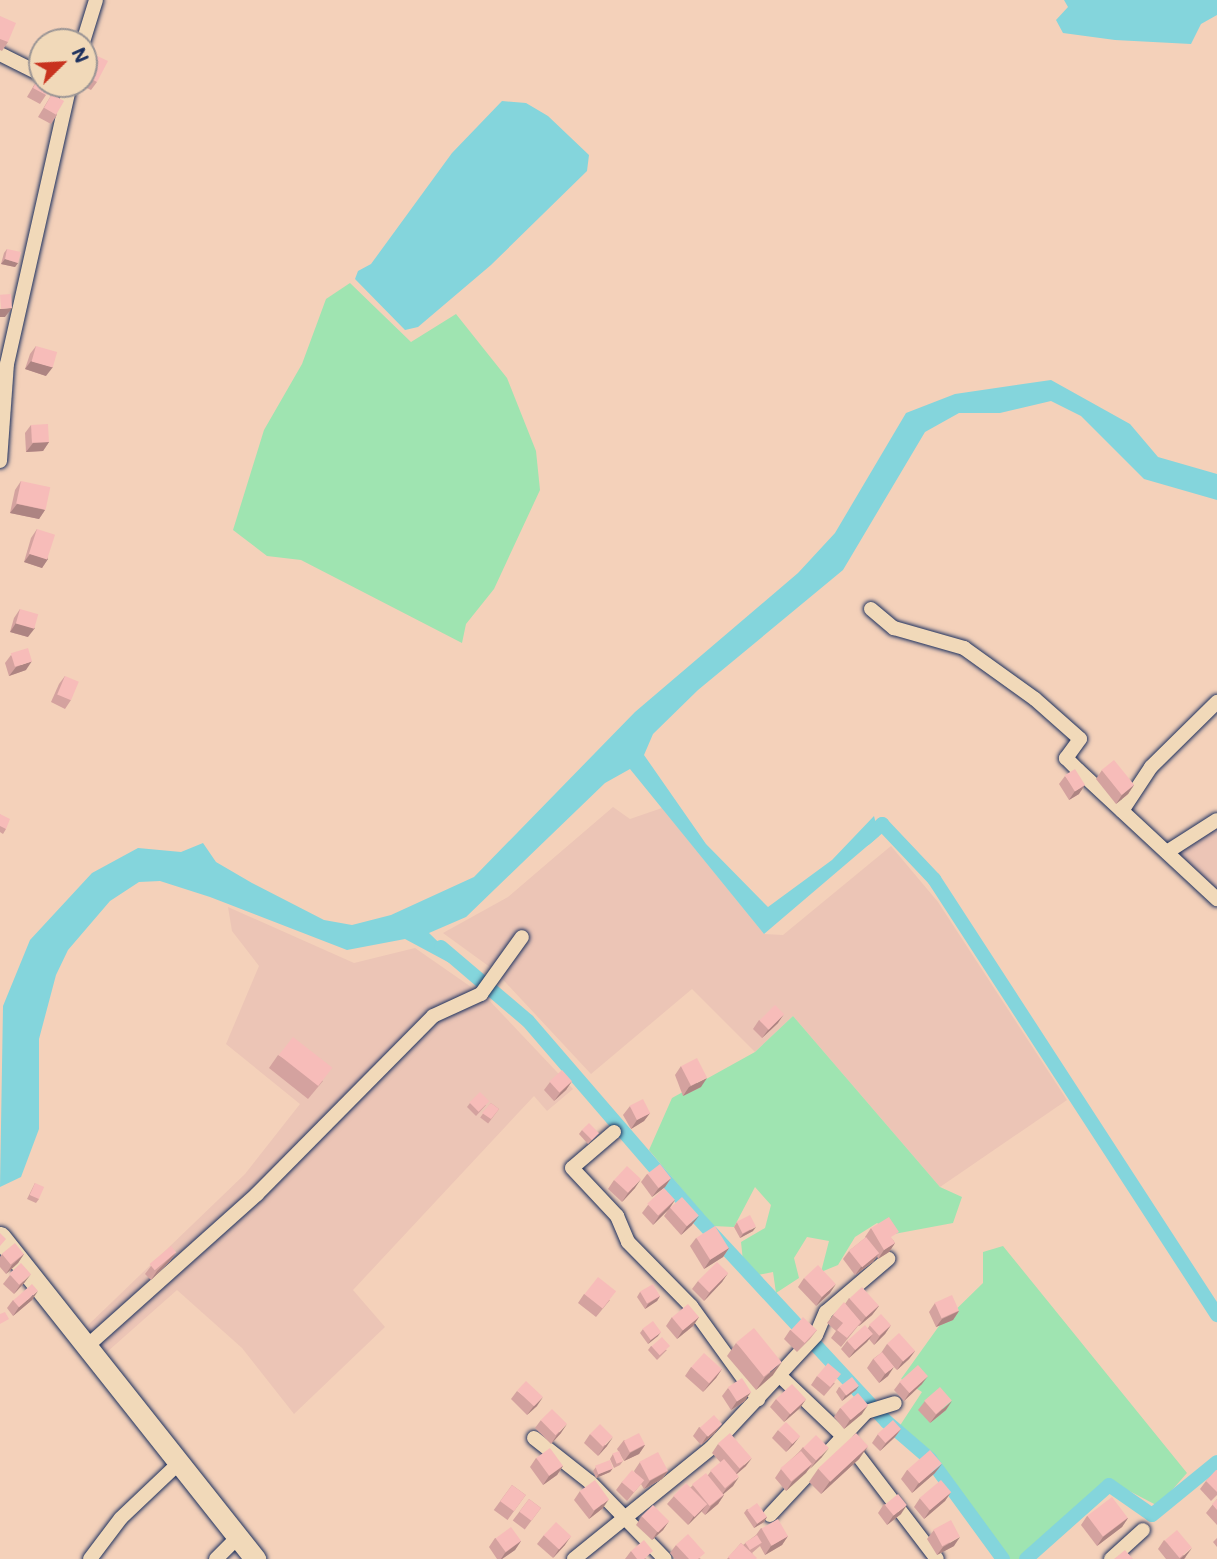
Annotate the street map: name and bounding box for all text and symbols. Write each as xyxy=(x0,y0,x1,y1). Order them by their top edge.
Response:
north arrow xyxy=(28,28,98,98)
text: N xyxy=(66,43,95,67)

